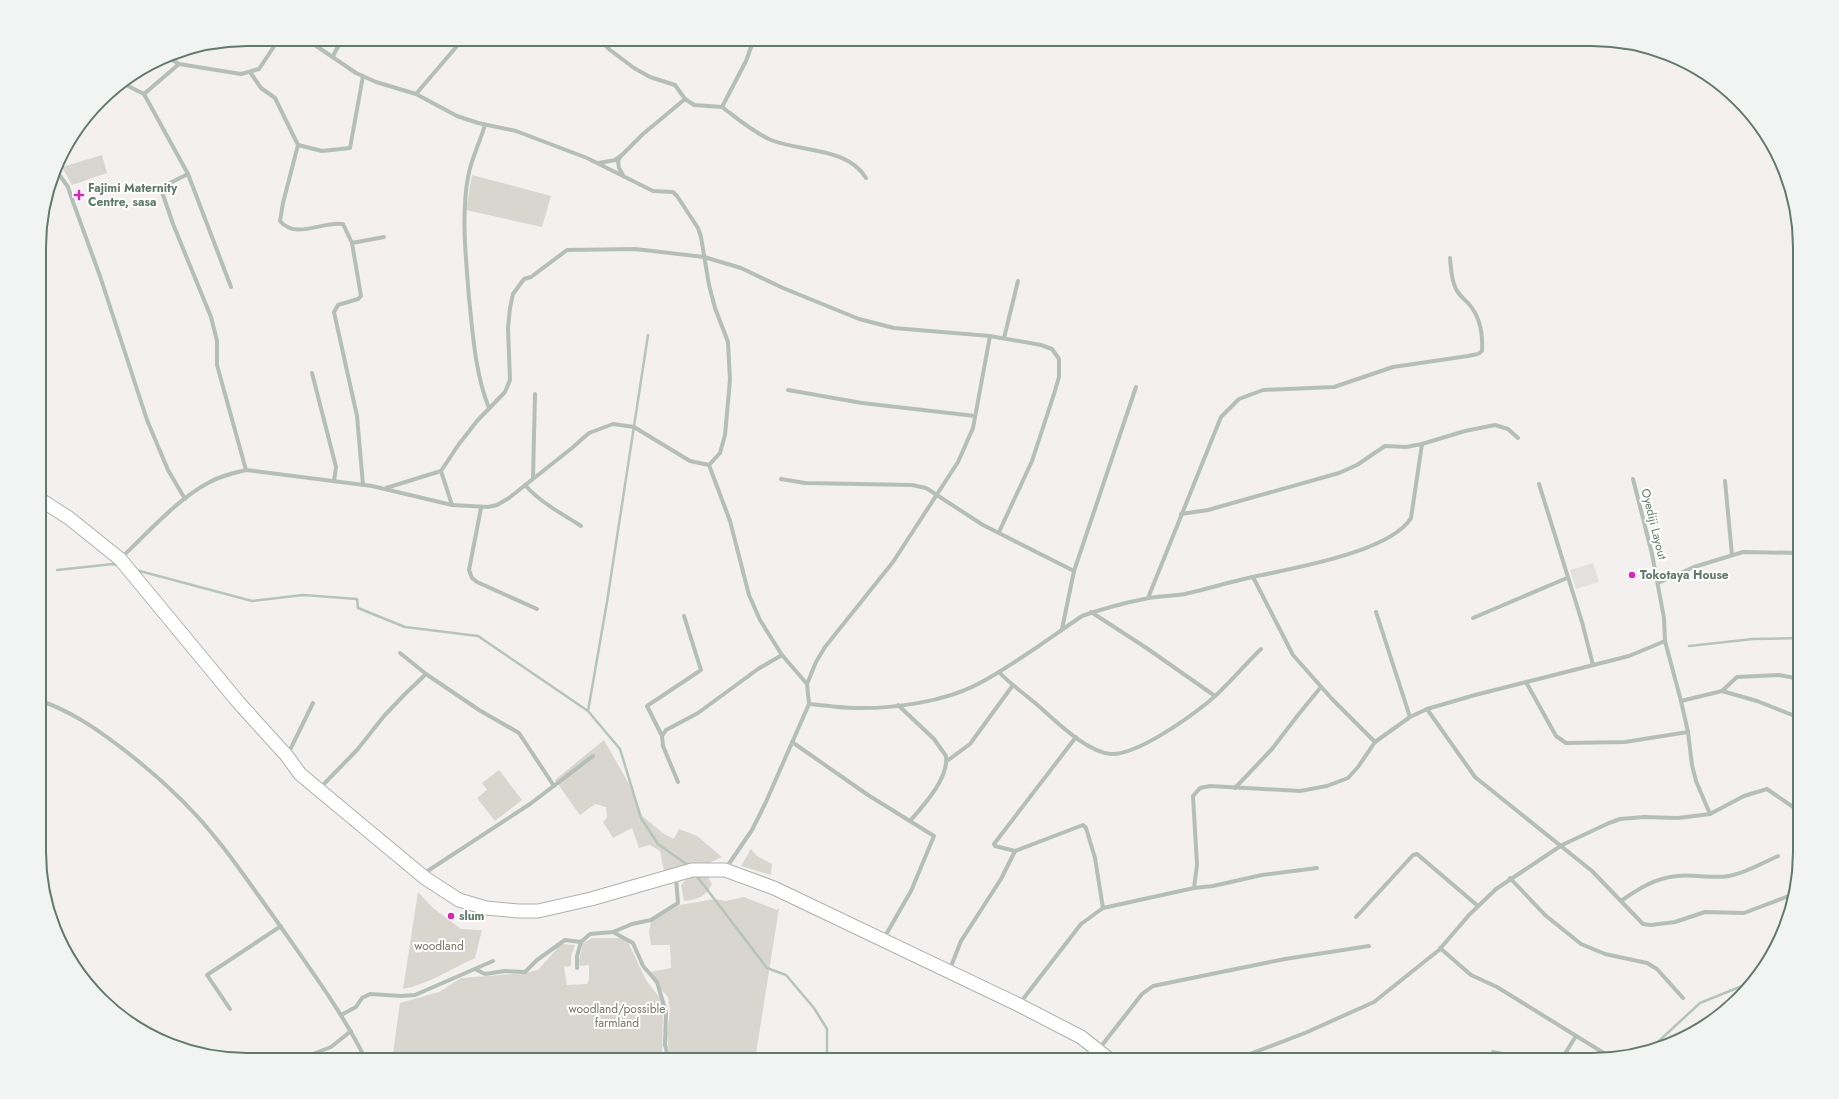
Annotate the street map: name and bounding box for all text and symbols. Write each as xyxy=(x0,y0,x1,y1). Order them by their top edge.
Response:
place label: Fajimi Maternity Centre, sasa xyxy=(88,179,178,211)
marker: Fajimi Maternity Centre, sasa xyxy=(73,189,85,201)
street label: Oyediji Layout xyxy=(1636,487,1672,561)
place label: Tokotaya House xyxy=(1640,566,1729,584)
marker: Tokotaya House xyxy=(1627,570,1637,580)
place label: slum xyxy=(459,907,485,925)
marker: slum xyxy=(446,911,456,921)
park label: woodland xyxy=(414,937,464,955)
park label: woodland/possible farmland xyxy=(569,1000,665,1032)

